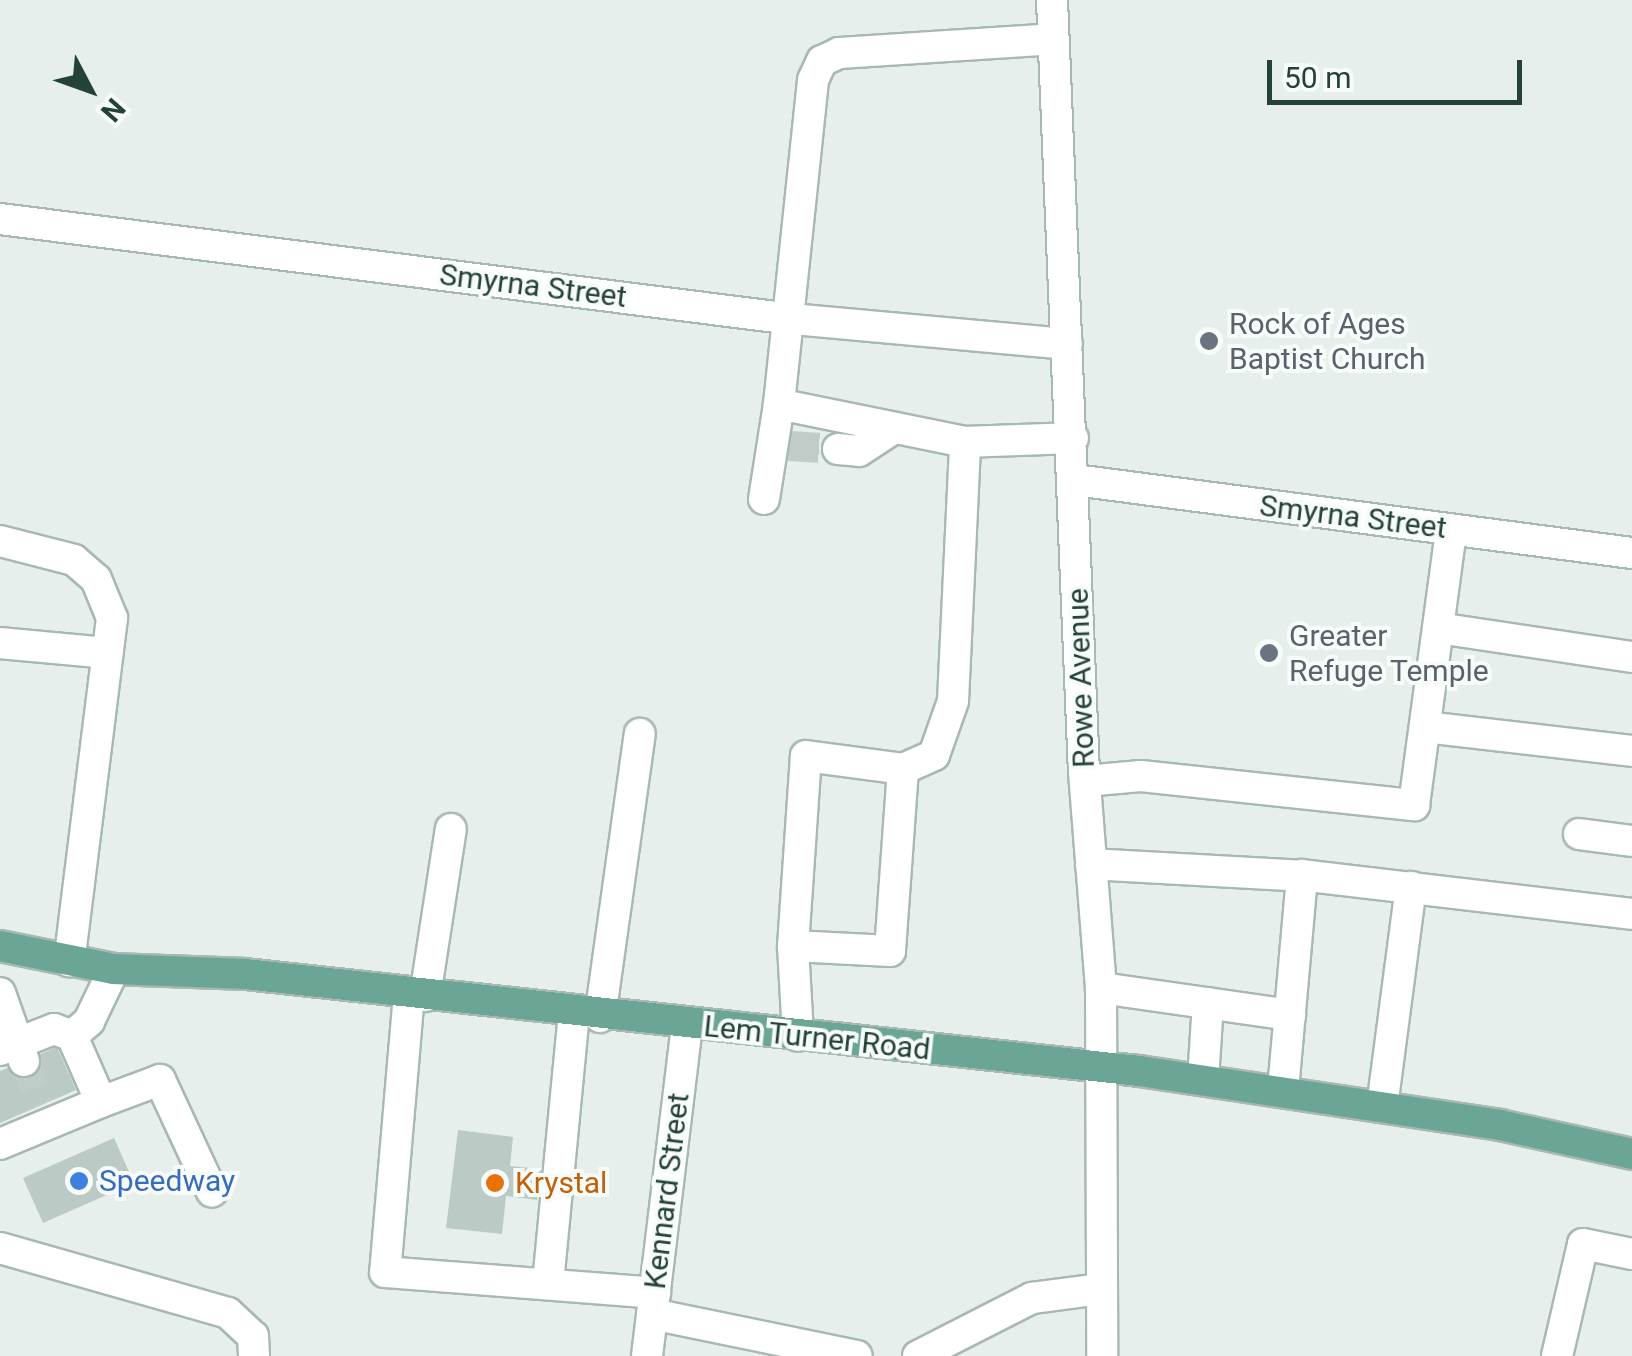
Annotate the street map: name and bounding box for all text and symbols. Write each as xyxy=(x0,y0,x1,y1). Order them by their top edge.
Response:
north arrow xyxy=(40,40,140,140)
scale bar xyxy=(1272,40,1527,102)
text: 50 m xyxy=(1284,60,1351,95)
text: N xyxy=(94,92,132,128)
street label: Smyrna Street xyxy=(438,257,628,315)
place label: Rock of Ages Baptist Church xyxy=(1229,306,1425,376)
marker: Rock of Ages Baptist Church xyxy=(1198,330,1220,352)
street label: Smyrna Street xyxy=(1258,488,1448,546)
street label: Rowe Avenue xyxy=(1060,588,1102,768)
place label: Greater Refuge Temple xyxy=(1289,618,1489,688)
marker: Greater Refuge Temple xyxy=(1258,642,1280,664)
street label: Lem Turner Road xyxy=(702,1008,932,1068)
street label: Kennard Street xyxy=(637,1091,697,1291)
place label: Speedway xyxy=(99,1163,235,1199)
place label: Krystal xyxy=(515,1165,607,1201)
marker: Speedway xyxy=(68,1170,90,1192)
marker: Krystal xyxy=(484,1172,506,1194)

